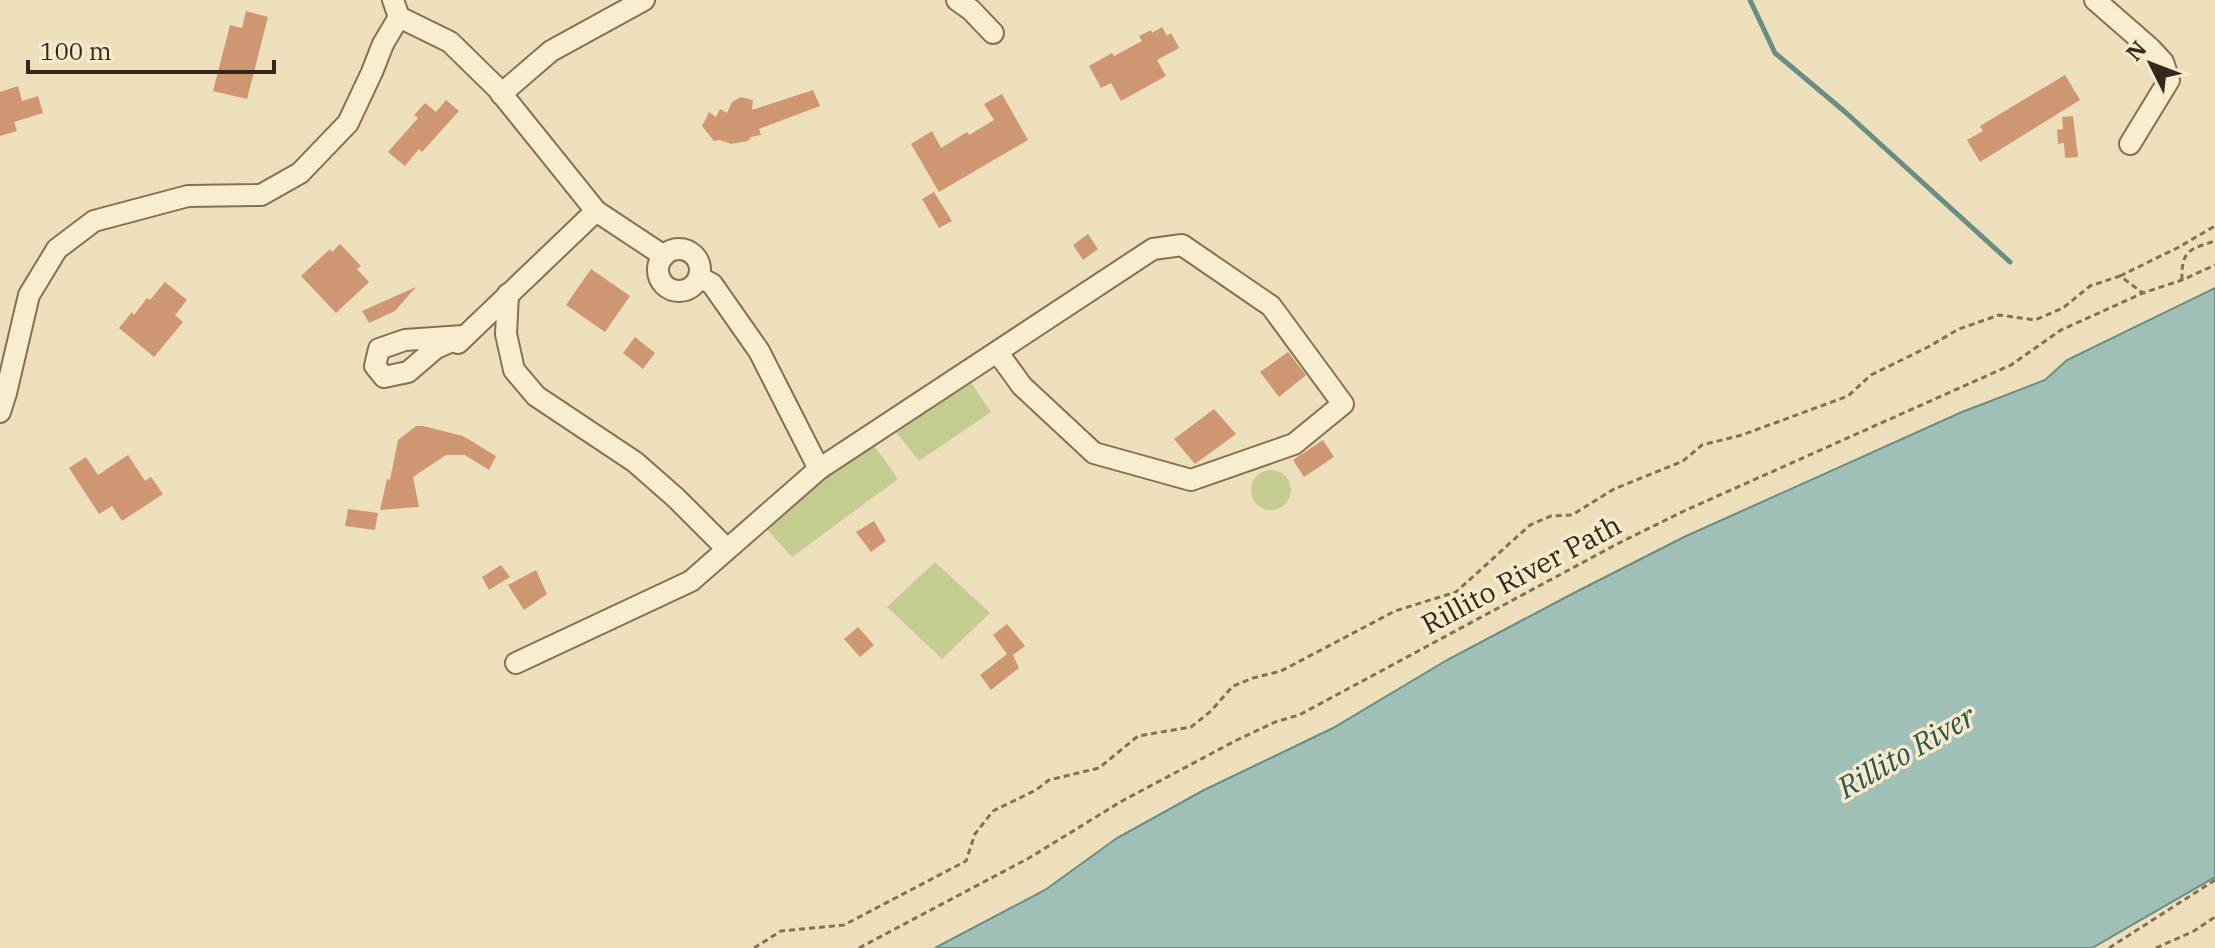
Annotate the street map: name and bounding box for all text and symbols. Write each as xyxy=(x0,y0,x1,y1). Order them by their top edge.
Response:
scale bar xyxy=(28,24,274,74)
north arrow xyxy=(2111,24,2191,104)
text: N xyxy=(2119,34,2152,66)
text: 100 m xyxy=(40,35,112,67)
street label: Rillito River Path xyxy=(1415,506,1627,642)
water label: Rillito River xyxy=(1829,695,1983,807)

